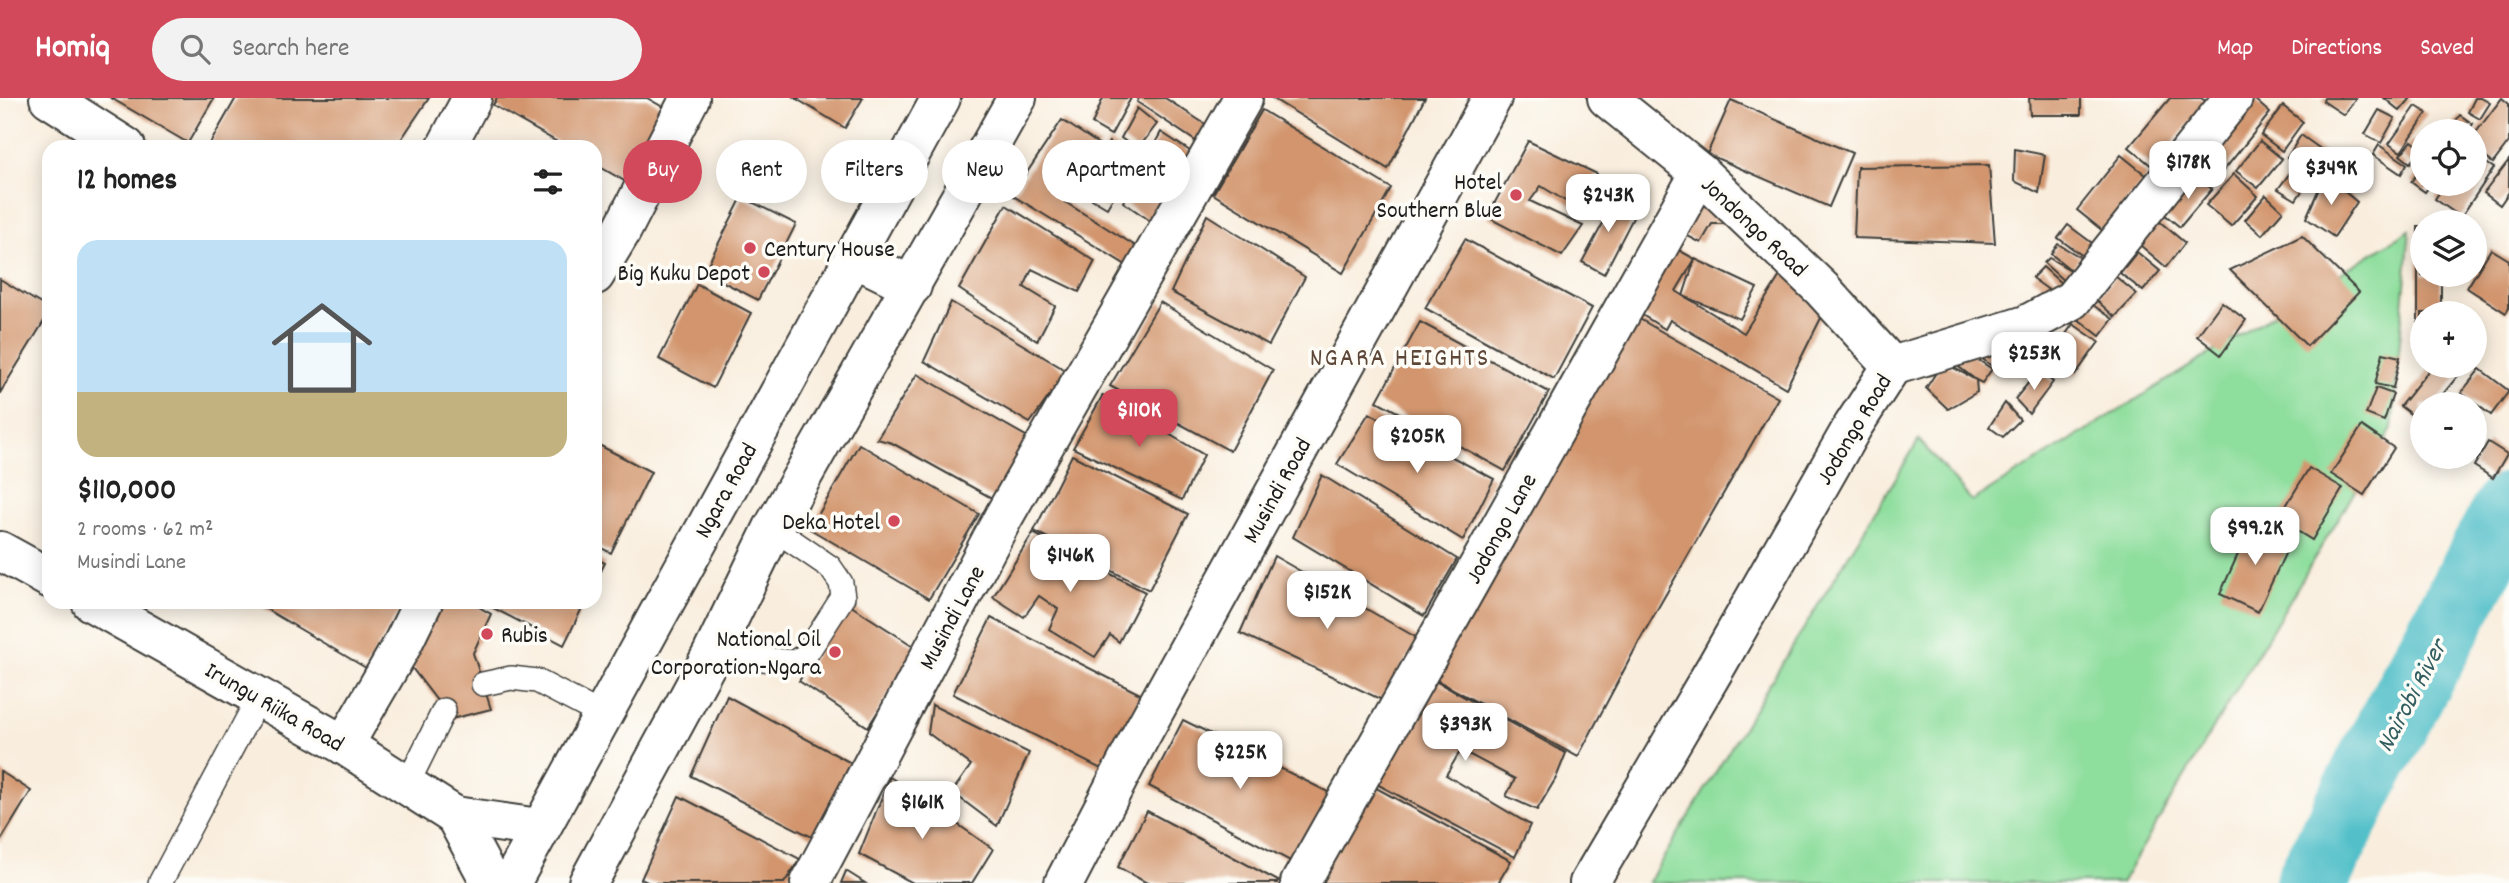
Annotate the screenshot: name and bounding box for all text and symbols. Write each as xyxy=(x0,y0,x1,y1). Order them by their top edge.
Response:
search box xyxy=(152,18,642,81)
text: Homiq xyxy=(35,26,110,73)
icon: search xyxy=(176,30,214,68)
text: Search here xyxy=(232,31,349,68)
text: Map xyxy=(2217,32,2253,66)
text: Directions xyxy=(2291,32,2382,66)
text: Saved xyxy=(2420,32,2474,66)
map controls xyxy=(2410,119,2487,469)
button: locate xyxy=(2410,119,2487,196)
chip: Buy xyxy=(623,140,702,203)
chip: Rent xyxy=(716,140,807,203)
chip: Filters xyxy=(821,140,928,203)
chip: New xyxy=(942,140,1028,203)
chip: Apartment xyxy=(1042,140,1190,203)
pin: $178K xyxy=(2139,141,2237,201)
text: $178K xyxy=(2165,147,2211,180)
pin: $349K xyxy=(2282,148,2380,207)
text: $349K xyxy=(2305,153,2357,186)
text: 12 homes xyxy=(77,161,177,204)
icon: filters xyxy=(529,163,567,201)
place label: Hotel Southern Blue xyxy=(1377,167,1502,229)
street label: Jondongo Road xyxy=(1692,170,1814,287)
pin: $243K xyxy=(1559,174,1657,234)
text: $243K xyxy=(1582,180,1634,213)
marker: Hotel Southern Blue xyxy=(1508,187,1524,203)
button: layers xyxy=(2410,210,2487,287)
place label: Century House xyxy=(764,234,895,268)
marker: Century House xyxy=(742,240,758,256)
place label: Big Kuku Depot xyxy=(618,258,750,292)
marker: Big Kuku Depot xyxy=(756,264,772,280)
icon: home xyxy=(259,285,385,411)
button: + xyxy=(2410,301,2487,378)
pin: $253K xyxy=(1985,332,2083,392)
text: $253K xyxy=(2007,338,2061,371)
district label: NGARA HEIGHTS xyxy=(1310,341,1490,378)
street label: Jodongo Road xyxy=(1809,369,1902,492)
pin: $110K xyxy=(1090,390,1188,449)
button: − xyxy=(2410,392,2487,469)
text: $110K xyxy=(1117,395,1161,428)
pin: $205K xyxy=(1368,416,1466,475)
text: $205K xyxy=(1389,421,1445,454)
street label: Musindi Road xyxy=(1236,432,1322,550)
street label: Ngara Road xyxy=(688,438,768,545)
street label: Jodongo Lane xyxy=(1458,468,1547,591)
text: $110,000 xyxy=(77,471,176,514)
place label: Deka Hotel xyxy=(782,507,880,541)
pin: $99.2K xyxy=(2198,508,2312,567)
marker: Deka Hotel xyxy=(886,513,902,529)
text: $99.2K xyxy=(2226,513,2284,546)
text: 2 rooms · 62 m² xyxy=(77,514,213,547)
pin: $146K xyxy=(1021,534,1119,594)
text: $146K xyxy=(1046,540,1094,573)
text: Musindi Lane xyxy=(77,547,186,580)
street label: Musindi Lane xyxy=(912,560,995,677)
pin: $152K xyxy=(1278,572,1376,631)
text: $152K xyxy=(1303,577,1351,610)
place label: Rubis xyxy=(501,620,548,654)
place label: National Oil Corporation-Ngara xyxy=(651,624,822,686)
marker: Rubis xyxy=(479,626,495,642)
water label: Nairobi River xyxy=(2368,631,2460,759)
marker: National Oil Corporation-Ngara xyxy=(827,644,843,660)
street label: Irungu Riika Road xyxy=(197,655,350,762)
pin: $393K xyxy=(1416,704,1514,763)
text: $393K xyxy=(1438,709,1492,742)
pin: $225K xyxy=(1191,732,1289,791)
text: $225K xyxy=(1213,737,1267,770)
pin: $161K xyxy=(873,782,971,841)
text: $161K xyxy=(900,787,944,820)

